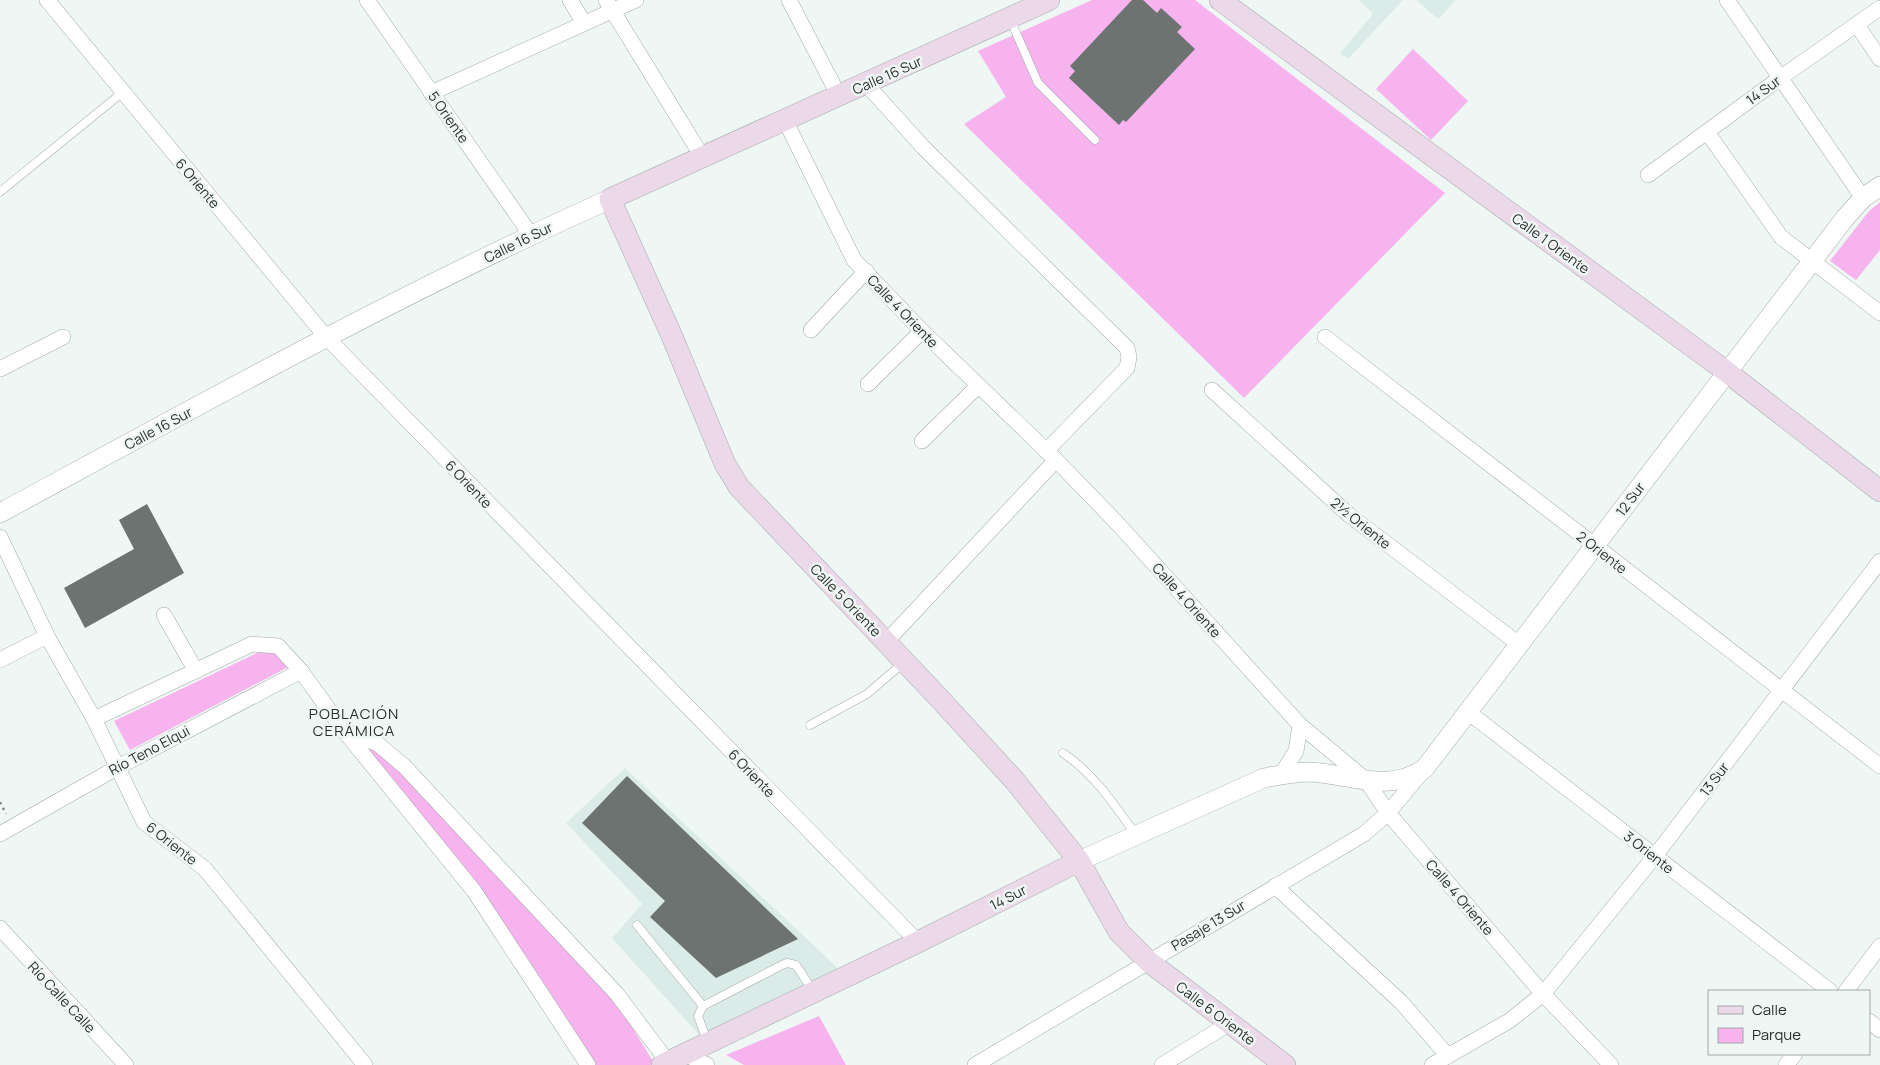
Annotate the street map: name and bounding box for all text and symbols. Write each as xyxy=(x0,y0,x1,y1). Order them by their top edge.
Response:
street label: Calle 16 Sur xyxy=(849,51,925,99)
street label: 14 Sur xyxy=(1742,71,1784,109)
street label: 5 Oriente xyxy=(424,87,474,147)
street label: 6 Oriente xyxy=(172,154,224,212)
street label: Calle 1 Oriente xyxy=(1508,208,1594,278)
street label: Calle 16 Sur xyxy=(480,217,556,267)
street label: Calle 4 Oriente xyxy=(863,270,943,352)
street label: Calle 16 Sur xyxy=(121,402,195,454)
street label: 6 Oriente xyxy=(441,456,497,512)
street label: 12 Sur xyxy=(1611,478,1649,520)
street label: 2½ Oriente xyxy=(1327,493,1395,553)
street label: 2 Oriente xyxy=(1573,526,1631,578)
street label: Calle 4 Oriente xyxy=(1148,558,1226,642)
street label: Calle 5 Oriente xyxy=(806,559,886,641)
district label: POBLACIÓN CERÁMICA xyxy=(309,703,399,741)
street label: Río Teno Elqui xyxy=(105,721,193,779)
street label: 6 Oriente xyxy=(724,745,780,801)
street label: 13 Sur xyxy=(1695,758,1733,800)
street label: 6 Oriente xyxy=(143,817,201,869)
street label: 3 Oriente xyxy=(1620,826,1678,878)
street label: Calle 4 Oriente xyxy=(1422,855,1498,939)
street label: 14 Sur xyxy=(987,880,1029,914)
street label: Pasaje 13 Sur xyxy=(1167,895,1249,955)
street label: Río Calle Calle xyxy=(24,957,100,1037)
street label: Calle 6 Oriente xyxy=(1172,977,1260,1049)
legend xyxy=(1708,990,1870,1055)
text: Calle xyxy=(1752,999,1787,1020)
text: Parque xyxy=(1752,1024,1801,1045)

